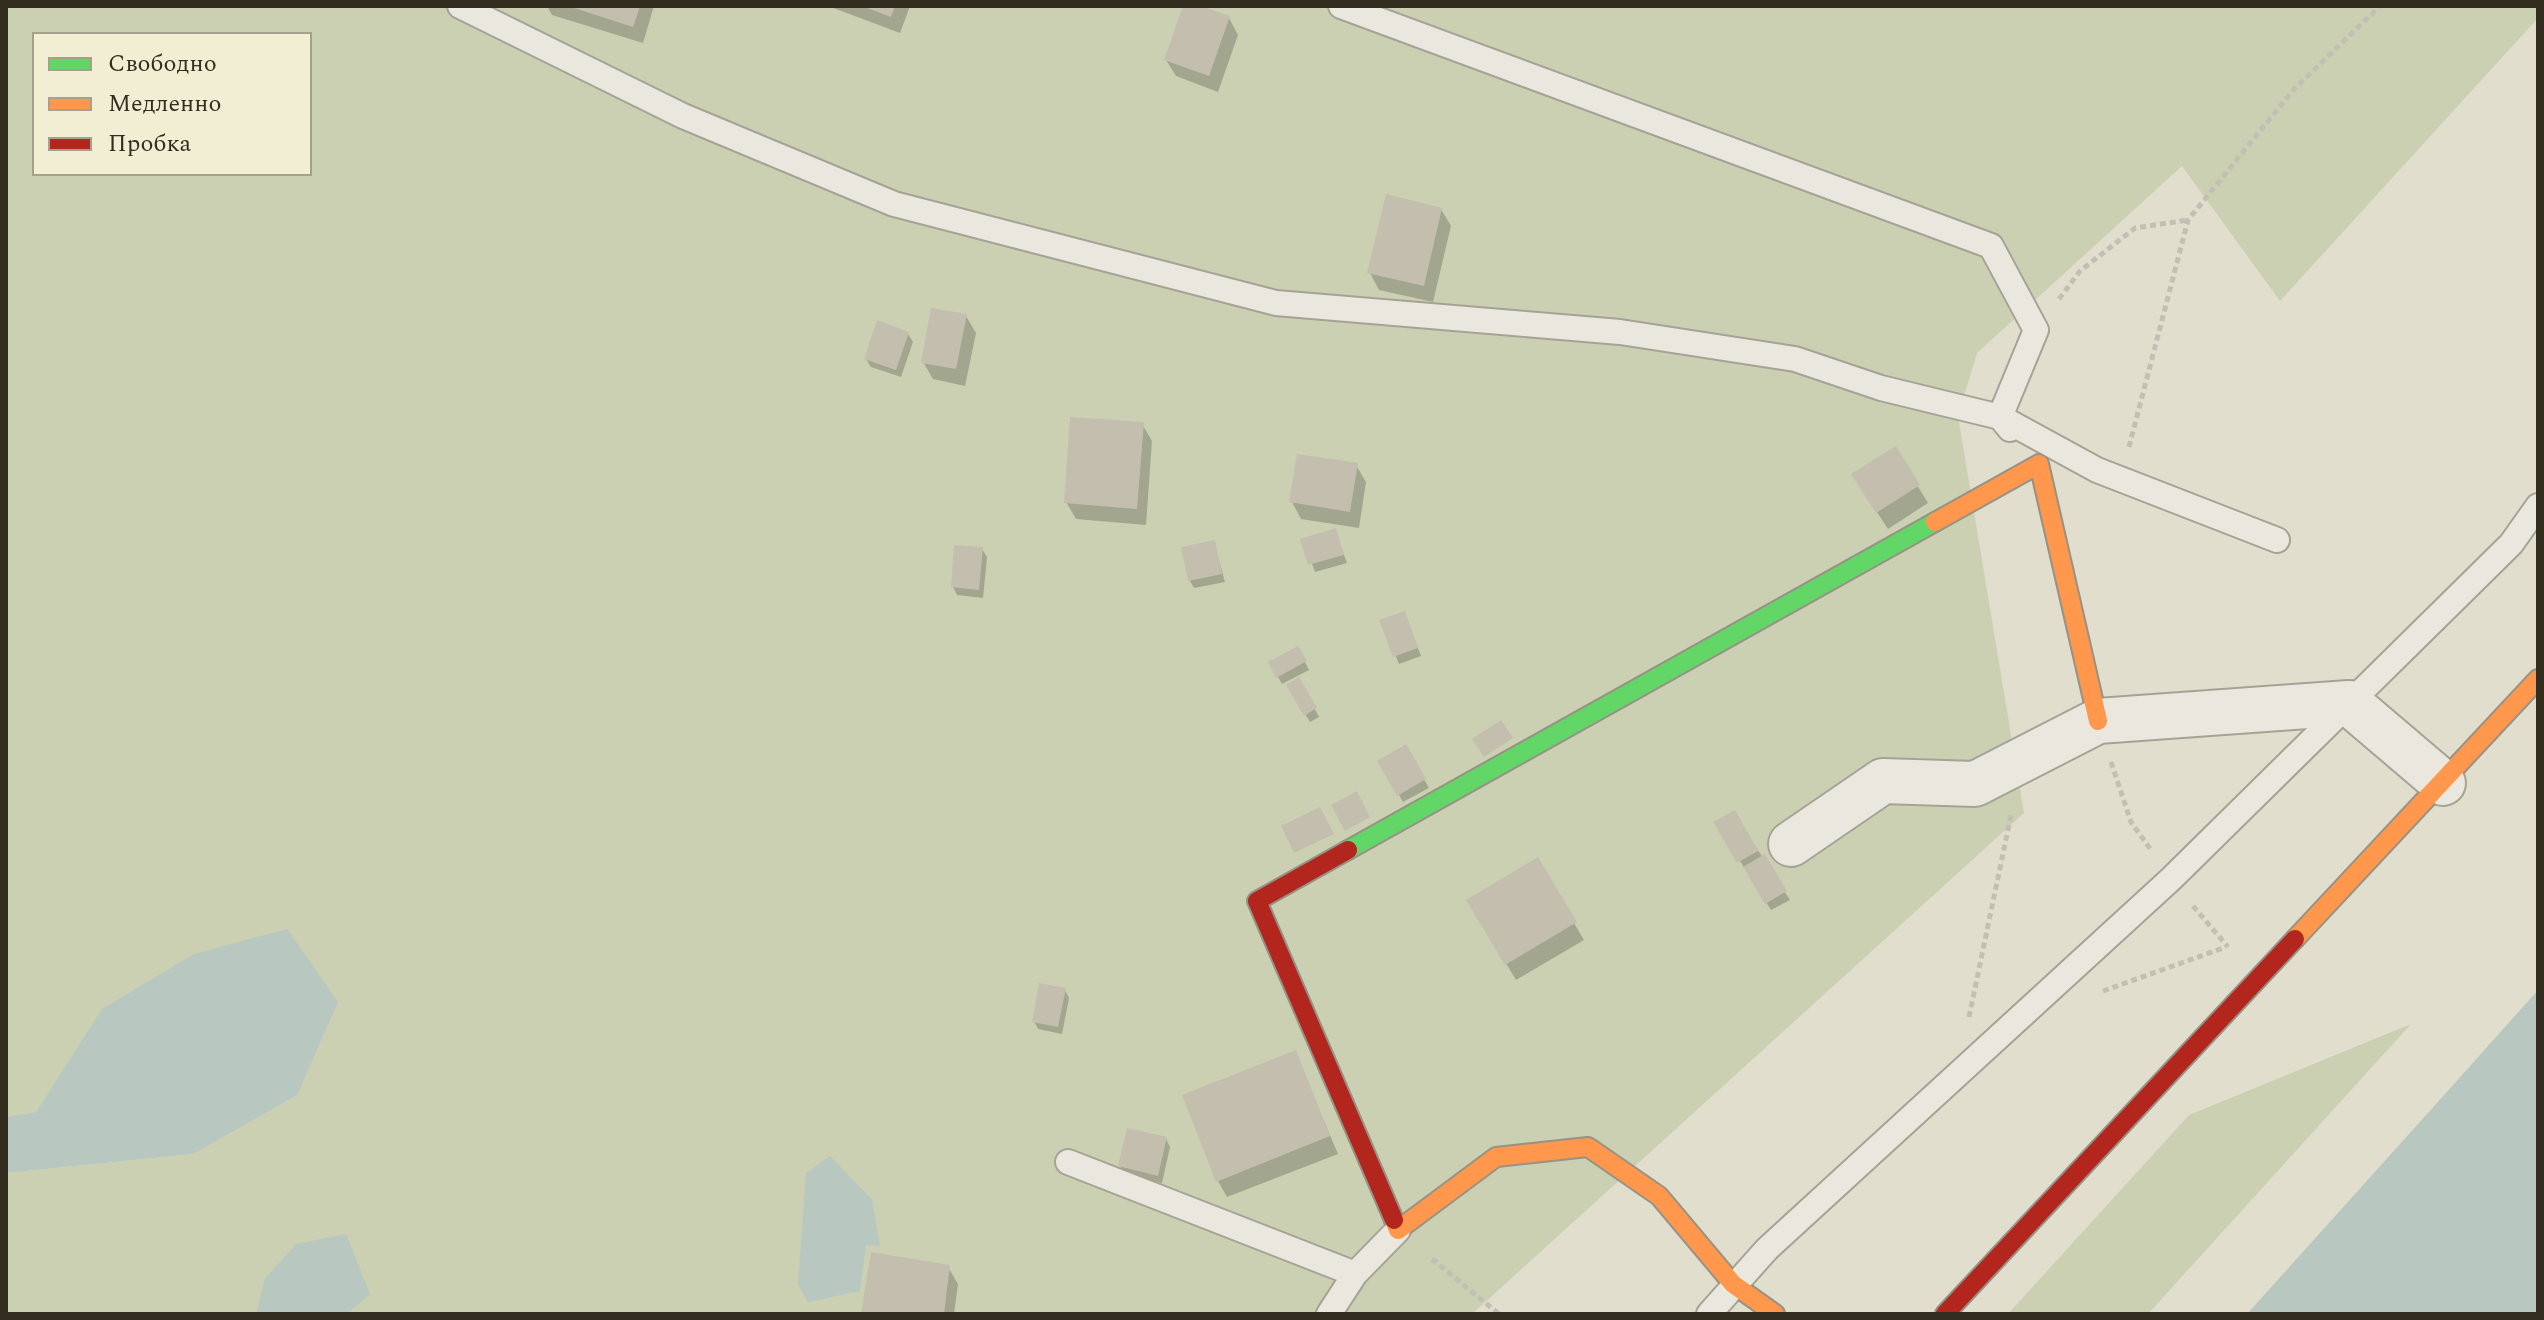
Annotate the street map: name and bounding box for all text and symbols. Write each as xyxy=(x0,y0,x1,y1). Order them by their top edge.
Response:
legend xyxy=(32,32,312,176)
text: Свободно xyxy=(108,46,217,82)
text: Медленно xyxy=(108,86,221,122)
text: Пробка xyxy=(108,126,191,162)

